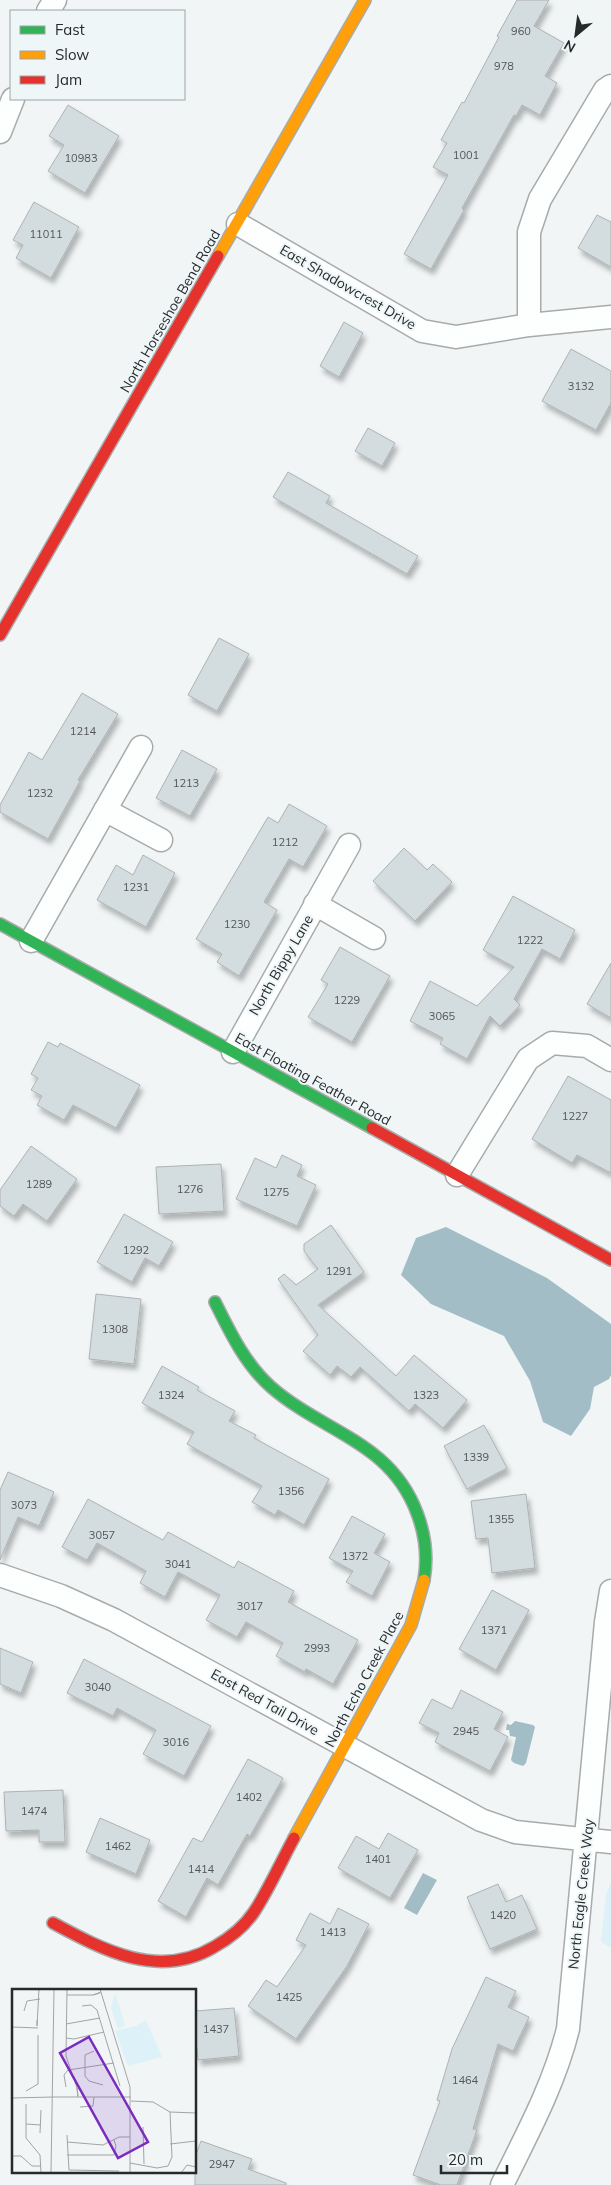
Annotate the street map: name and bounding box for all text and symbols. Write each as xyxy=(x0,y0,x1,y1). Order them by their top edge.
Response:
legend xyxy=(10,10,185,100)
north arrow xyxy=(551,10,601,60)
text: Fast xyxy=(55,20,85,39)
house number: 960 xyxy=(511,24,531,38)
text: N xyxy=(561,36,579,57)
text: Slow xyxy=(55,45,89,64)
house number: 978 xyxy=(494,59,514,73)
text: Jam xyxy=(55,70,82,89)
house number: 1001 xyxy=(453,148,479,162)
house number: 10983 xyxy=(65,151,98,165)
street label: North Horseshoe Bend Road xyxy=(116,226,224,396)
house number: 11011 xyxy=(30,227,63,241)
street label: East Shadowcrest Drive xyxy=(277,241,419,333)
house number: 3132 xyxy=(568,379,595,393)
house number: 1214 xyxy=(70,724,97,738)
house number: 1213 xyxy=(173,776,199,790)
house number: 1232 xyxy=(27,786,54,800)
house number: 1212 xyxy=(272,835,299,849)
house number: 1231 xyxy=(123,880,149,894)
street label: North Bippy Lane xyxy=(245,912,317,1018)
house number: 1230 xyxy=(224,917,251,931)
house number: 1222 xyxy=(517,933,544,947)
house number: 1229 xyxy=(334,993,360,1007)
house number: 3065 xyxy=(429,1009,456,1023)
street label: East Floating Feather Road xyxy=(232,1029,394,1129)
house number: 1227 xyxy=(562,1109,588,1123)
house number: 1289 xyxy=(26,1177,52,1191)
house number: 1276 xyxy=(177,1182,204,1196)
house number: 1275 xyxy=(263,1185,290,1199)
house number: 1292 xyxy=(123,1243,150,1257)
house number: 1291 xyxy=(326,1264,352,1278)
house number: 1308 xyxy=(102,1322,129,1336)
house number: 1324 xyxy=(158,1388,185,1402)
house number: 1323 xyxy=(413,1388,439,1402)
house number: 1339 xyxy=(463,1450,489,1464)
house number: 1356 xyxy=(278,1484,305,1498)
house number: 3073 xyxy=(11,1498,37,1512)
house number: 1355 xyxy=(488,1512,515,1526)
house number: 3057 xyxy=(89,1528,115,1542)
house number: 1372 xyxy=(342,1549,369,1563)
house number: 3041 xyxy=(165,1557,191,1571)
house number: 3017 xyxy=(237,1599,263,1613)
street label: North Echo Creek Place xyxy=(320,1608,408,1750)
house number: 1371 xyxy=(481,1623,507,1637)
house number: 2993 xyxy=(304,1641,330,1655)
street label: East Red Tail Drive xyxy=(208,1665,322,1739)
house number: 3040 xyxy=(85,1680,112,1694)
house number: 2945 xyxy=(453,1724,480,1738)
house number: 3016 xyxy=(163,1735,190,1749)
house number: 1402 xyxy=(236,1790,263,1804)
house number: 1474 xyxy=(21,1804,48,1818)
street label: North Eagle Creek Way xyxy=(564,1817,598,1970)
house number: 1462 xyxy=(105,1839,132,1853)
house number: 1401 xyxy=(365,1852,391,1866)
house number: 1414 xyxy=(188,1862,215,1876)
house number: 1420 xyxy=(490,1908,517,1922)
house number: 1413 xyxy=(320,1925,346,1939)
inset map xyxy=(12,1989,196,2172)
house number: 1425 xyxy=(276,1990,303,2004)
house number: 1437 xyxy=(203,2022,229,2036)
house number: 1464 xyxy=(452,2073,479,2087)
scale bar xyxy=(441,2142,507,2174)
text: 20 m xyxy=(448,2150,483,2169)
house number: 2947 xyxy=(209,2157,235,2171)

